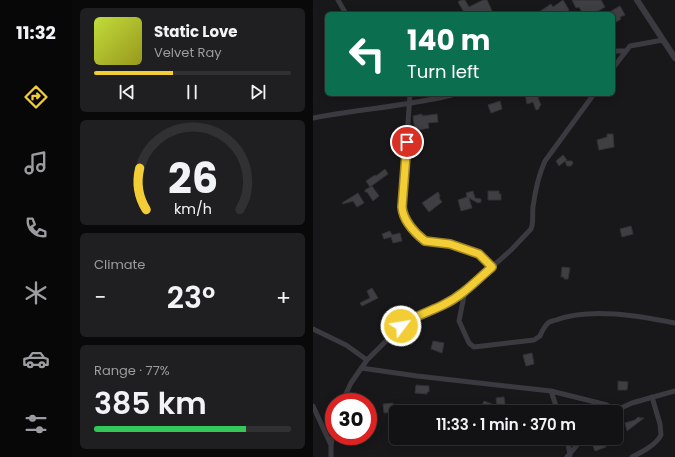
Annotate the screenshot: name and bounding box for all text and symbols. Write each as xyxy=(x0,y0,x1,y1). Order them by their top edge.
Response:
text: 11:32 xyxy=(16,20,56,45)
text: Static Love xyxy=(154,21,238,42)
text: 140 m xyxy=(407,21,490,60)
icon: left xyxy=(341,28,393,80)
text: Velvet Ray xyxy=(154,43,222,62)
text: Turn left xyxy=(407,59,479,84)
icon: previous xyxy=(116,81,138,103)
icon: pause xyxy=(181,81,203,103)
icon: next xyxy=(247,81,269,103)
icon: directions xyxy=(22,83,50,111)
pin xyxy=(390,125,424,159)
icon: arrive xyxy=(396,131,418,153)
icon: music xyxy=(22,149,50,177)
text: 26 xyxy=(167,149,218,208)
text: km/h xyxy=(173,199,212,219)
icon: phone xyxy=(22,214,50,242)
text: Climate xyxy=(94,255,145,274)
text: 23° xyxy=(167,276,215,319)
icon: climate xyxy=(22,279,50,307)
text: − xyxy=(94,282,106,313)
text: + xyxy=(276,282,291,313)
position arrow xyxy=(380,305,422,347)
icon: car xyxy=(22,345,50,373)
text: Range · 77% xyxy=(94,361,170,380)
text: 385 km xyxy=(94,382,207,425)
speed limit sign: 30 xyxy=(325,393,377,445)
icon: filters xyxy=(22,410,50,438)
text: 11:33 · 1 min · 370 m xyxy=(436,414,576,435)

